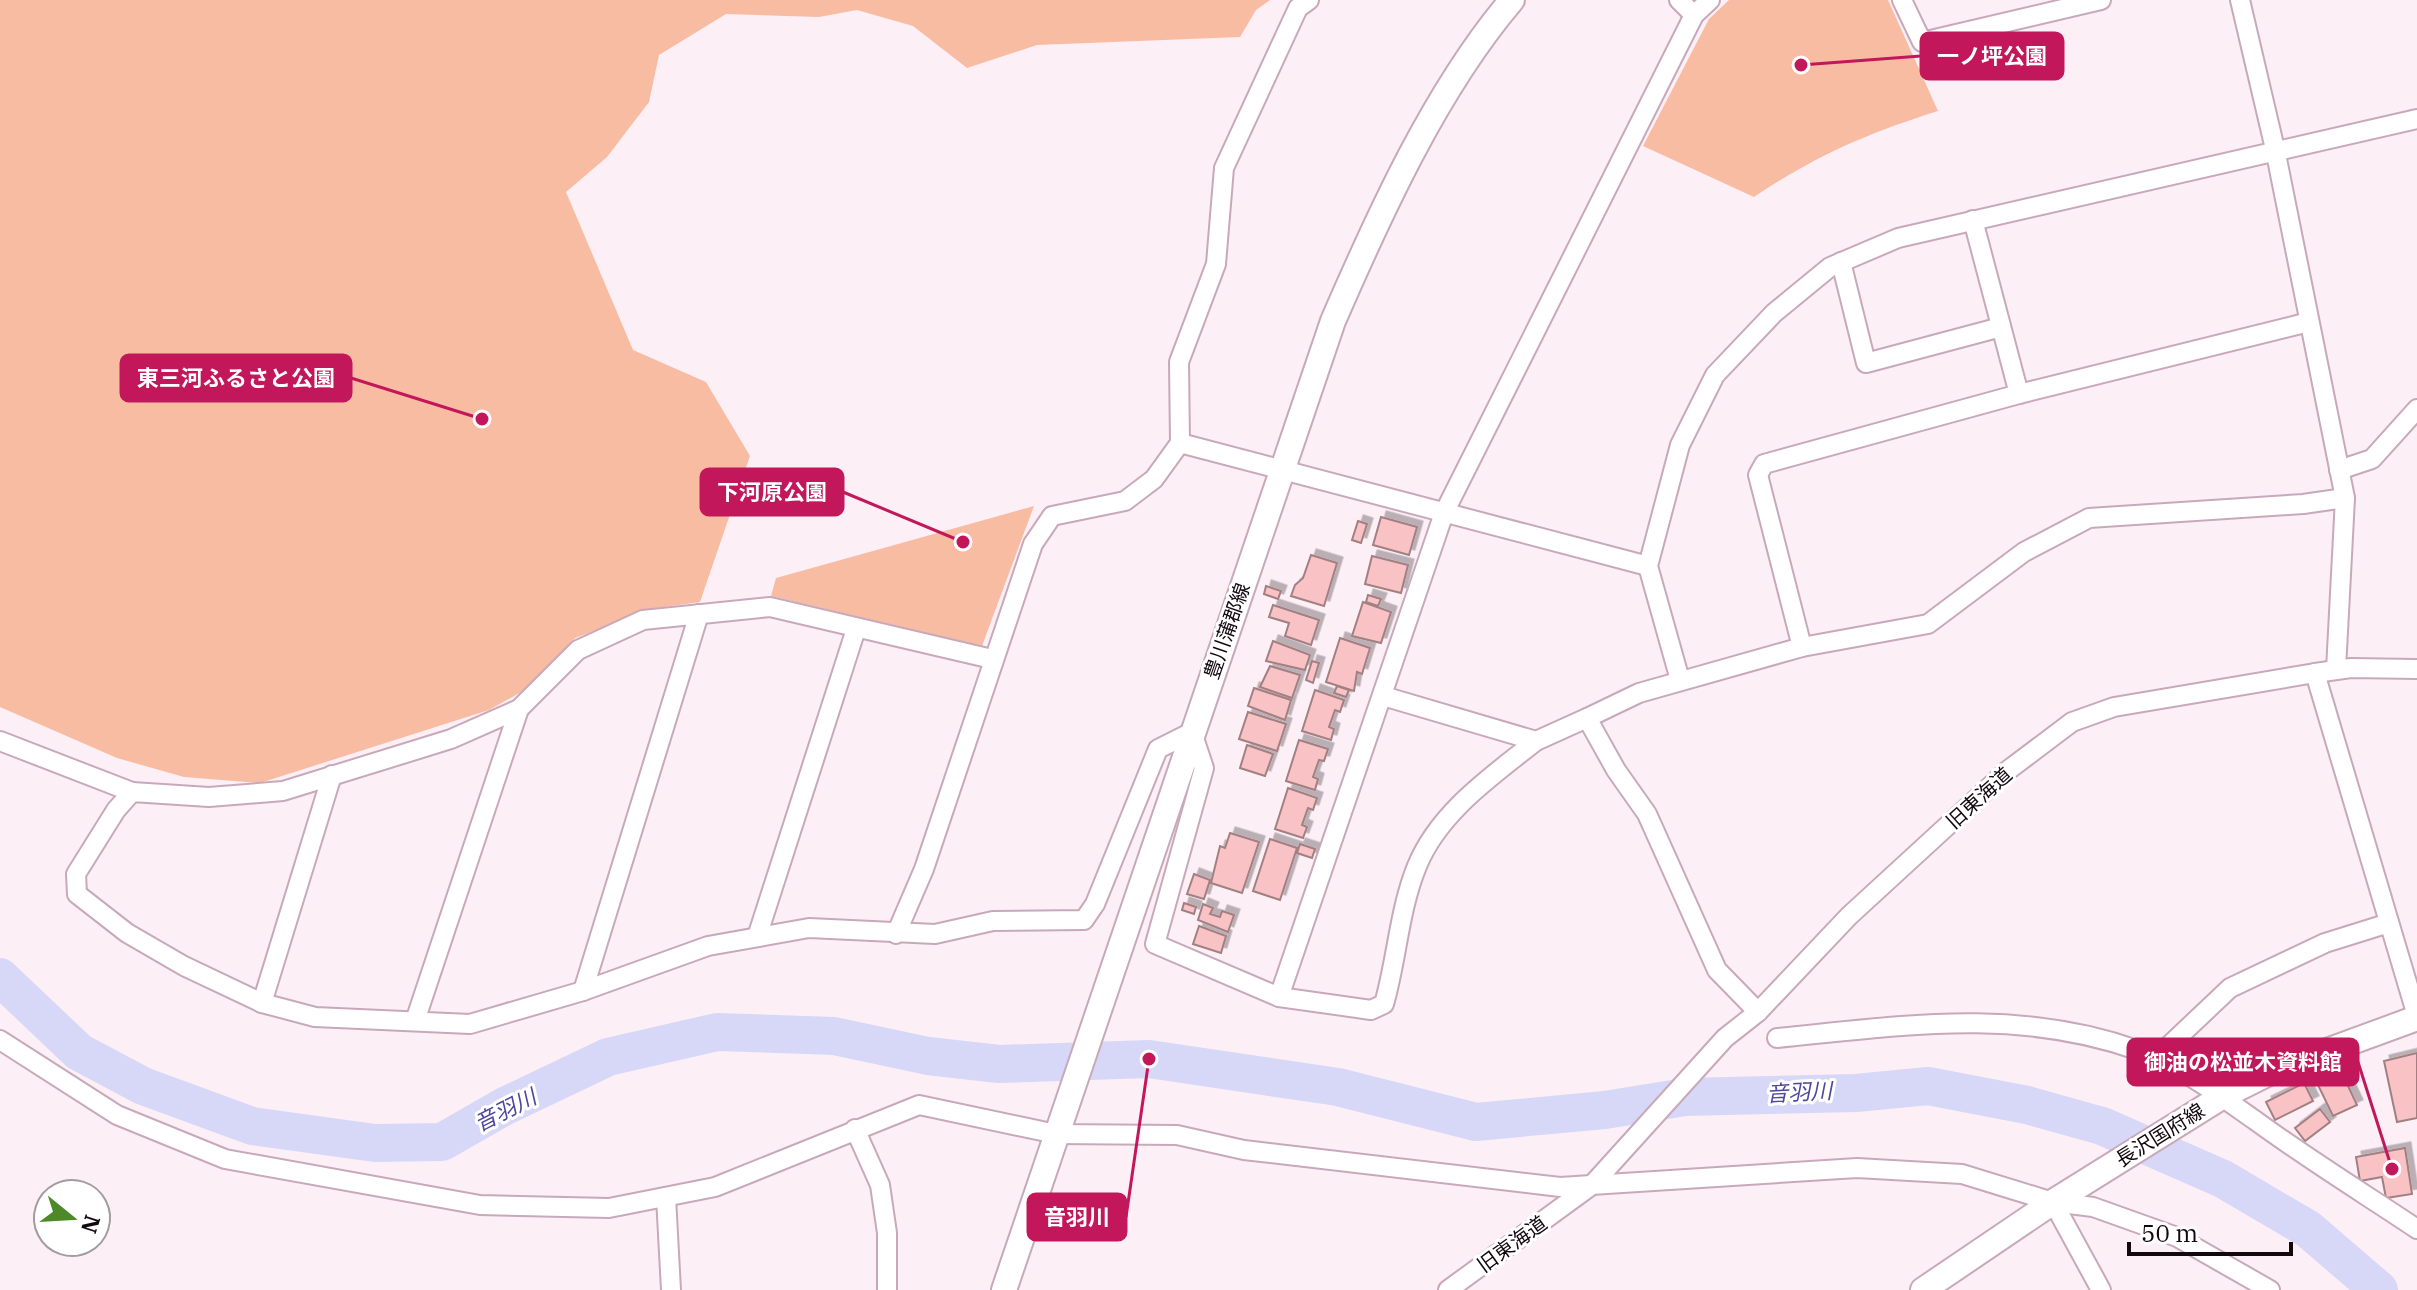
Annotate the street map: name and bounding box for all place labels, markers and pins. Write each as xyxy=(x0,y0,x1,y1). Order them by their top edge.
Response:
callout: 一ノ坪公園 xyxy=(1921,33,2063,79)
callout: 東三河ふるさと公園 xyxy=(121,355,351,401)
callout: 下河原公園 xyxy=(701,469,843,515)
callout: 御油の松並木資料館 xyxy=(2128,1039,2358,1085)
callout: 音羽川 xyxy=(1028,1194,1126,1240)

